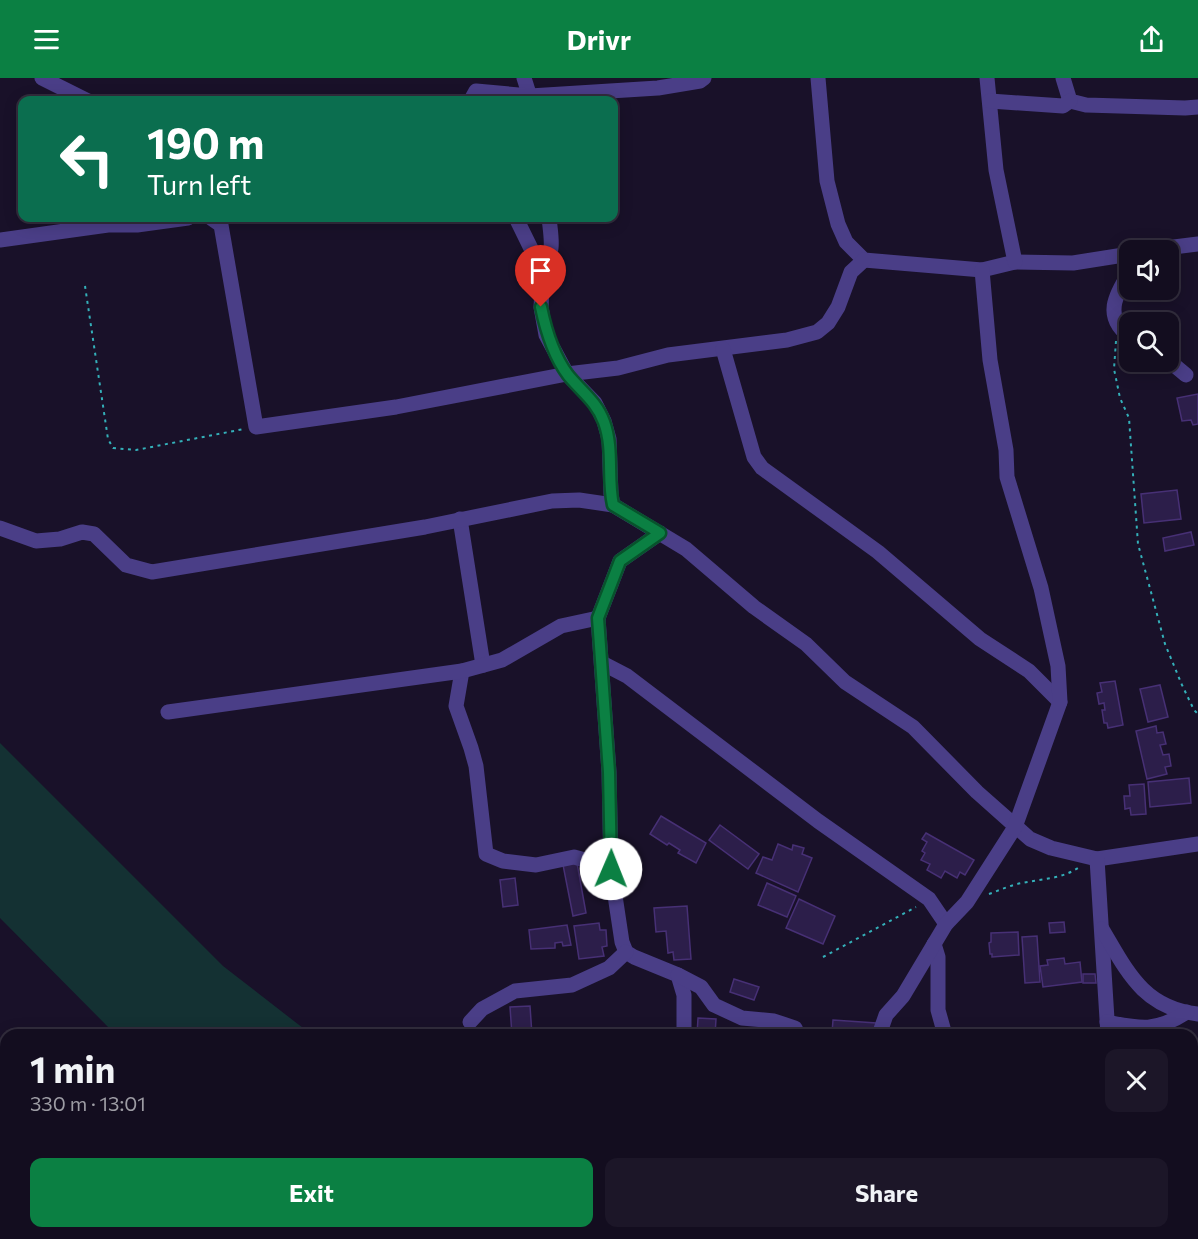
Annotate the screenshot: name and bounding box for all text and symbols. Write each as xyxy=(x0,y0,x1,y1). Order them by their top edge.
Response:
icon: menu xyxy=(30,23,63,56)
text: Drivr xyxy=(567,23,631,56)
icon: share xyxy=(1135,23,1168,56)
text: 190 m xyxy=(147,116,265,168)
icon: left xyxy=(48,120,126,198)
text: Turn left xyxy=(147,168,251,201)
map controls xyxy=(1119,240,1179,372)
button: sound xyxy=(1119,240,1179,300)
pin xyxy=(515,245,566,307)
icon: arrive xyxy=(524,254,557,287)
button: search xyxy=(1119,312,1179,372)
position arrow xyxy=(579,837,643,901)
text: 1 min xyxy=(30,1046,115,1090)
button: close xyxy=(1105,1049,1168,1112)
text: 330 m · 13:01 xyxy=(30,1091,146,1115)
button: Exit xyxy=(30,1158,593,1227)
button: Share xyxy=(605,1158,1168,1227)

